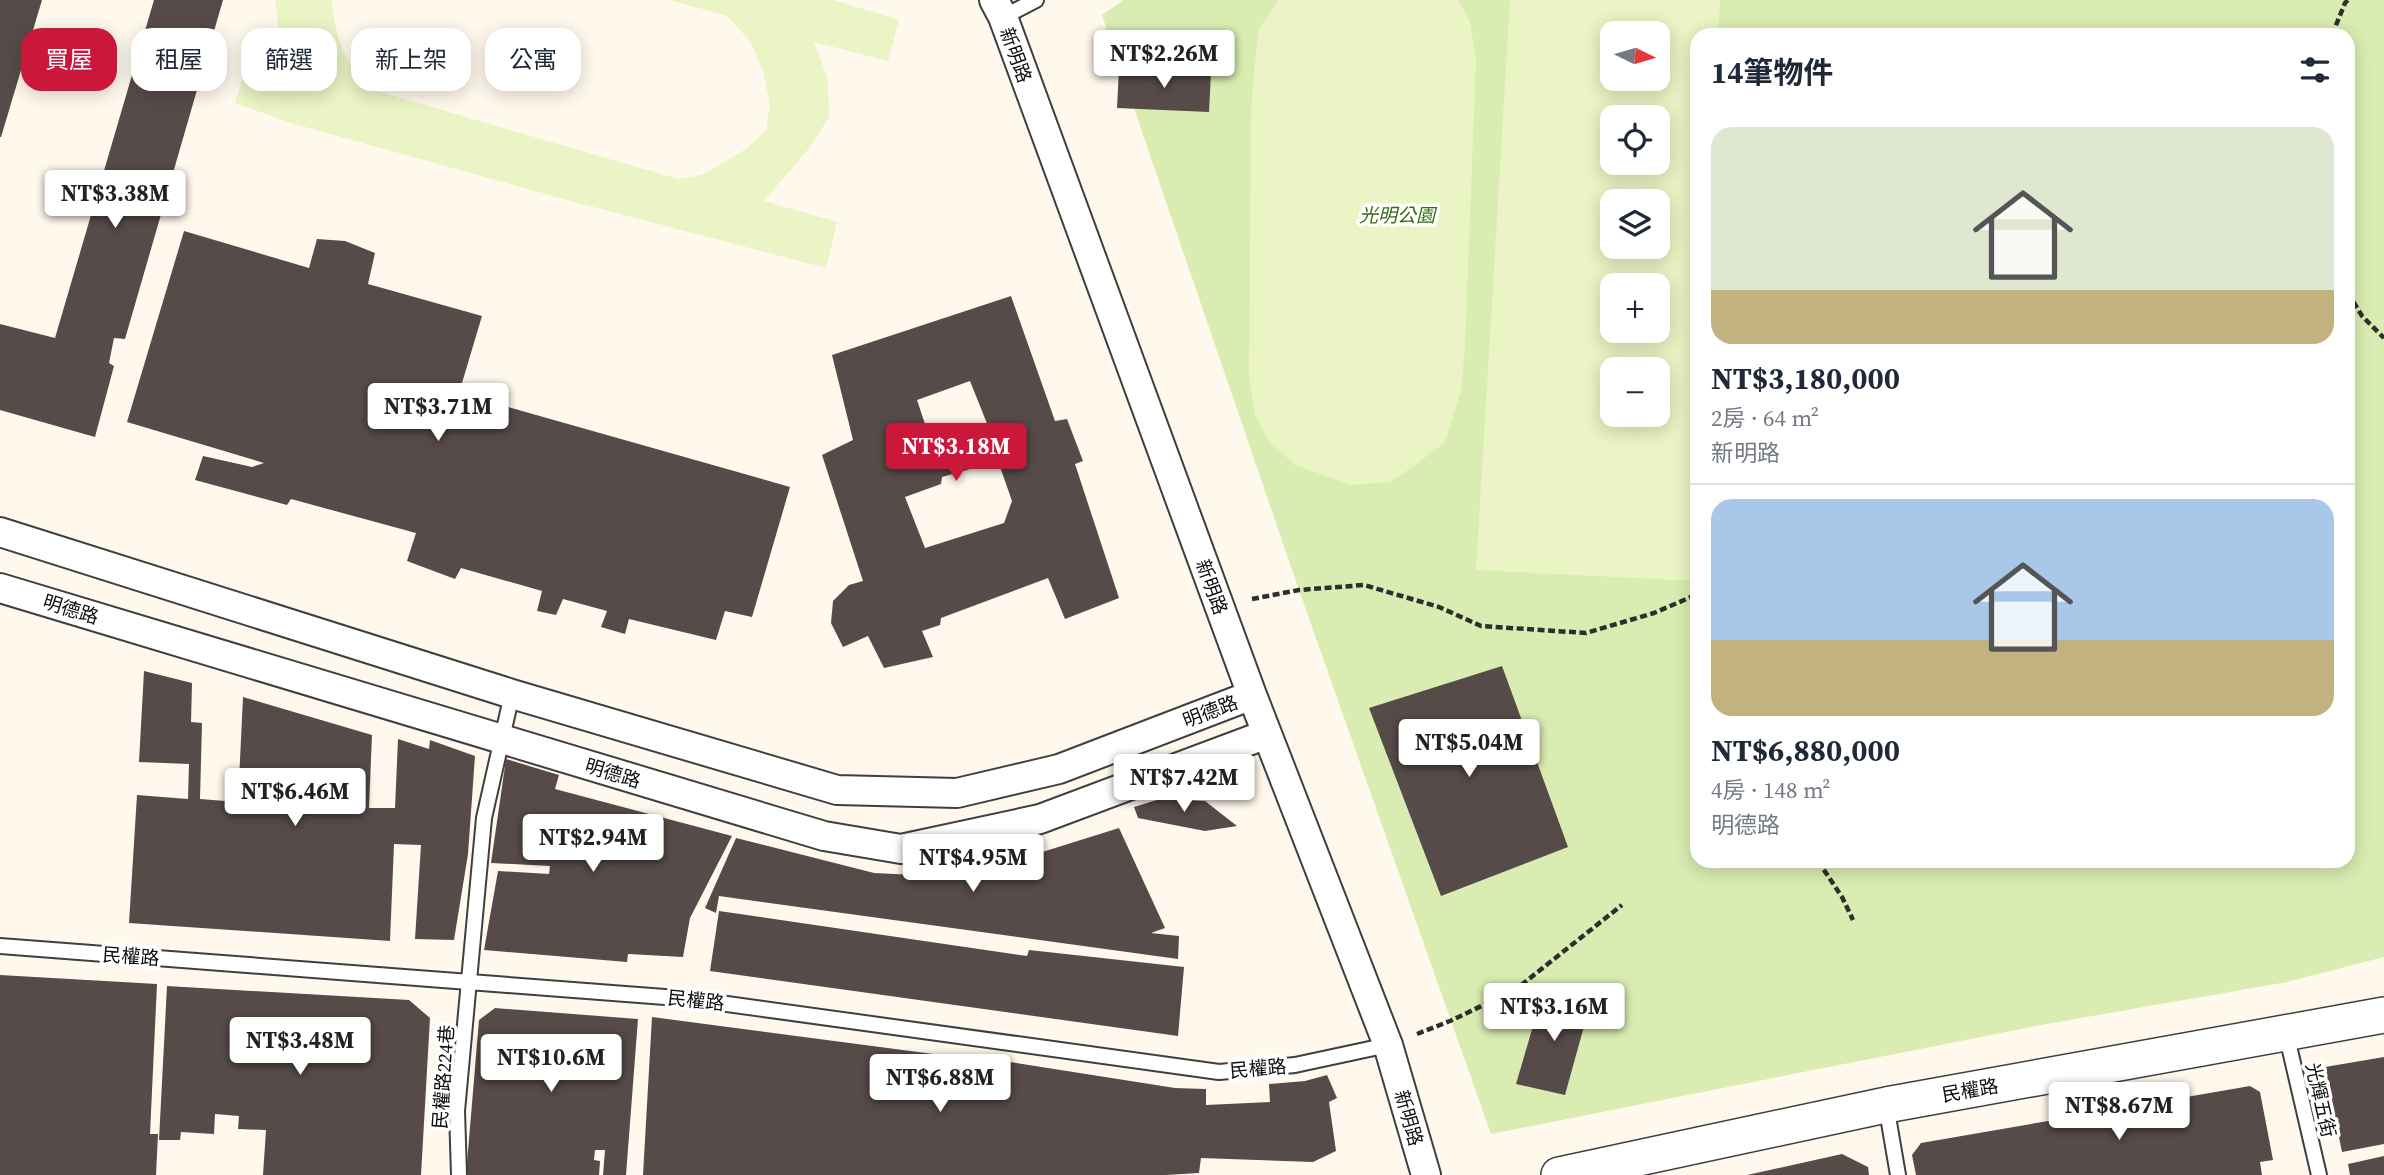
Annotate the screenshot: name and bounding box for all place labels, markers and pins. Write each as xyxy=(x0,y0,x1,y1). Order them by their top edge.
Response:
pin: NT$2.26M xyxy=(1092,31,1236,90)
pin: NT$3.38M xyxy=(43,170,187,230)
pin: NT$3.71M xyxy=(366,384,510,443)
pin: NT$3.18M xyxy=(884,424,1028,483)
pin: NT$5.04M xyxy=(1397,720,1541,779)
pin: NT$7.42M xyxy=(1112,754,1256,814)
pin: NT$6.46M xyxy=(223,768,367,828)
pin: NT$2.94M xyxy=(521,814,665,874)
pin: NT$4.95M xyxy=(901,834,1045,894)
pin: NT$3.16M xyxy=(1482,984,1626,1043)
pin: NT$3.48M xyxy=(228,1018,372,1077)
pin: NT$10.6M xyxy=(479,1034,623,1094)
pin: NT$6.88M xyxy=(868,1054,1012,1114)
pin: NT$8.67M xyxy=(2047,1082,2191,1142)

